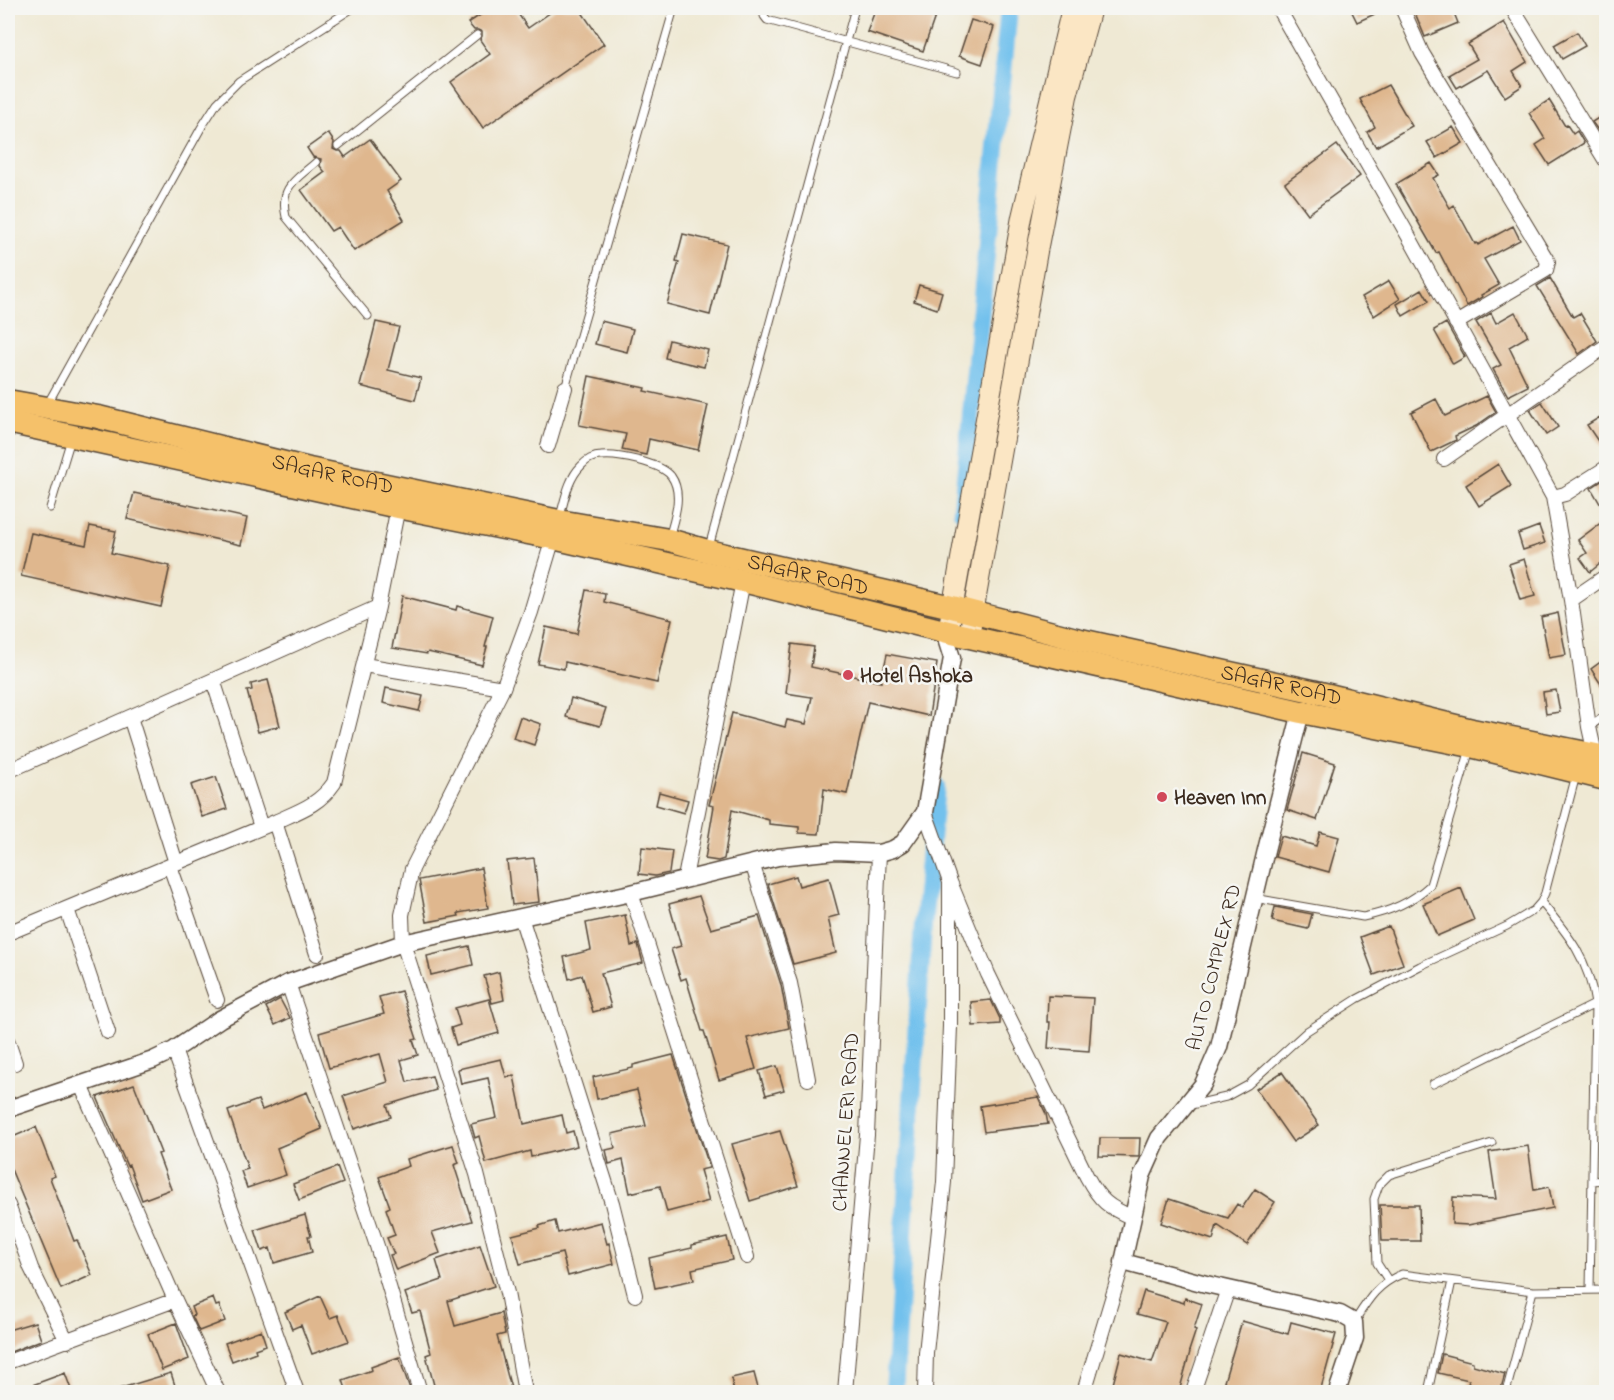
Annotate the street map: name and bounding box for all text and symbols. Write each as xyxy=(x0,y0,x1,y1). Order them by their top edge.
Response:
street label: SAGAR ROAD xyxy=(269,447,396,503)
street label: SAGAR ROAD xyxy=(744,548,871,604)
street label: SAGAR ROAD xyxy=(1218,658,1345,715)
place label: Hotel Ashoka xyxy=(860,662,973,692)
marker: Hotel Ashoka xyxy=(841,668,855,682)
place label: Heaven Inn xyxy=(1174,784,1266,814)
marker: Heaven Inn xyxy=(1155,790,1169,804)
street label: AUTO COMPLEX RD xyxy=(1180,881,1250,1054)
street label: CHANNEL ERI ROAD xyxy=(826,1032,868,1213)

